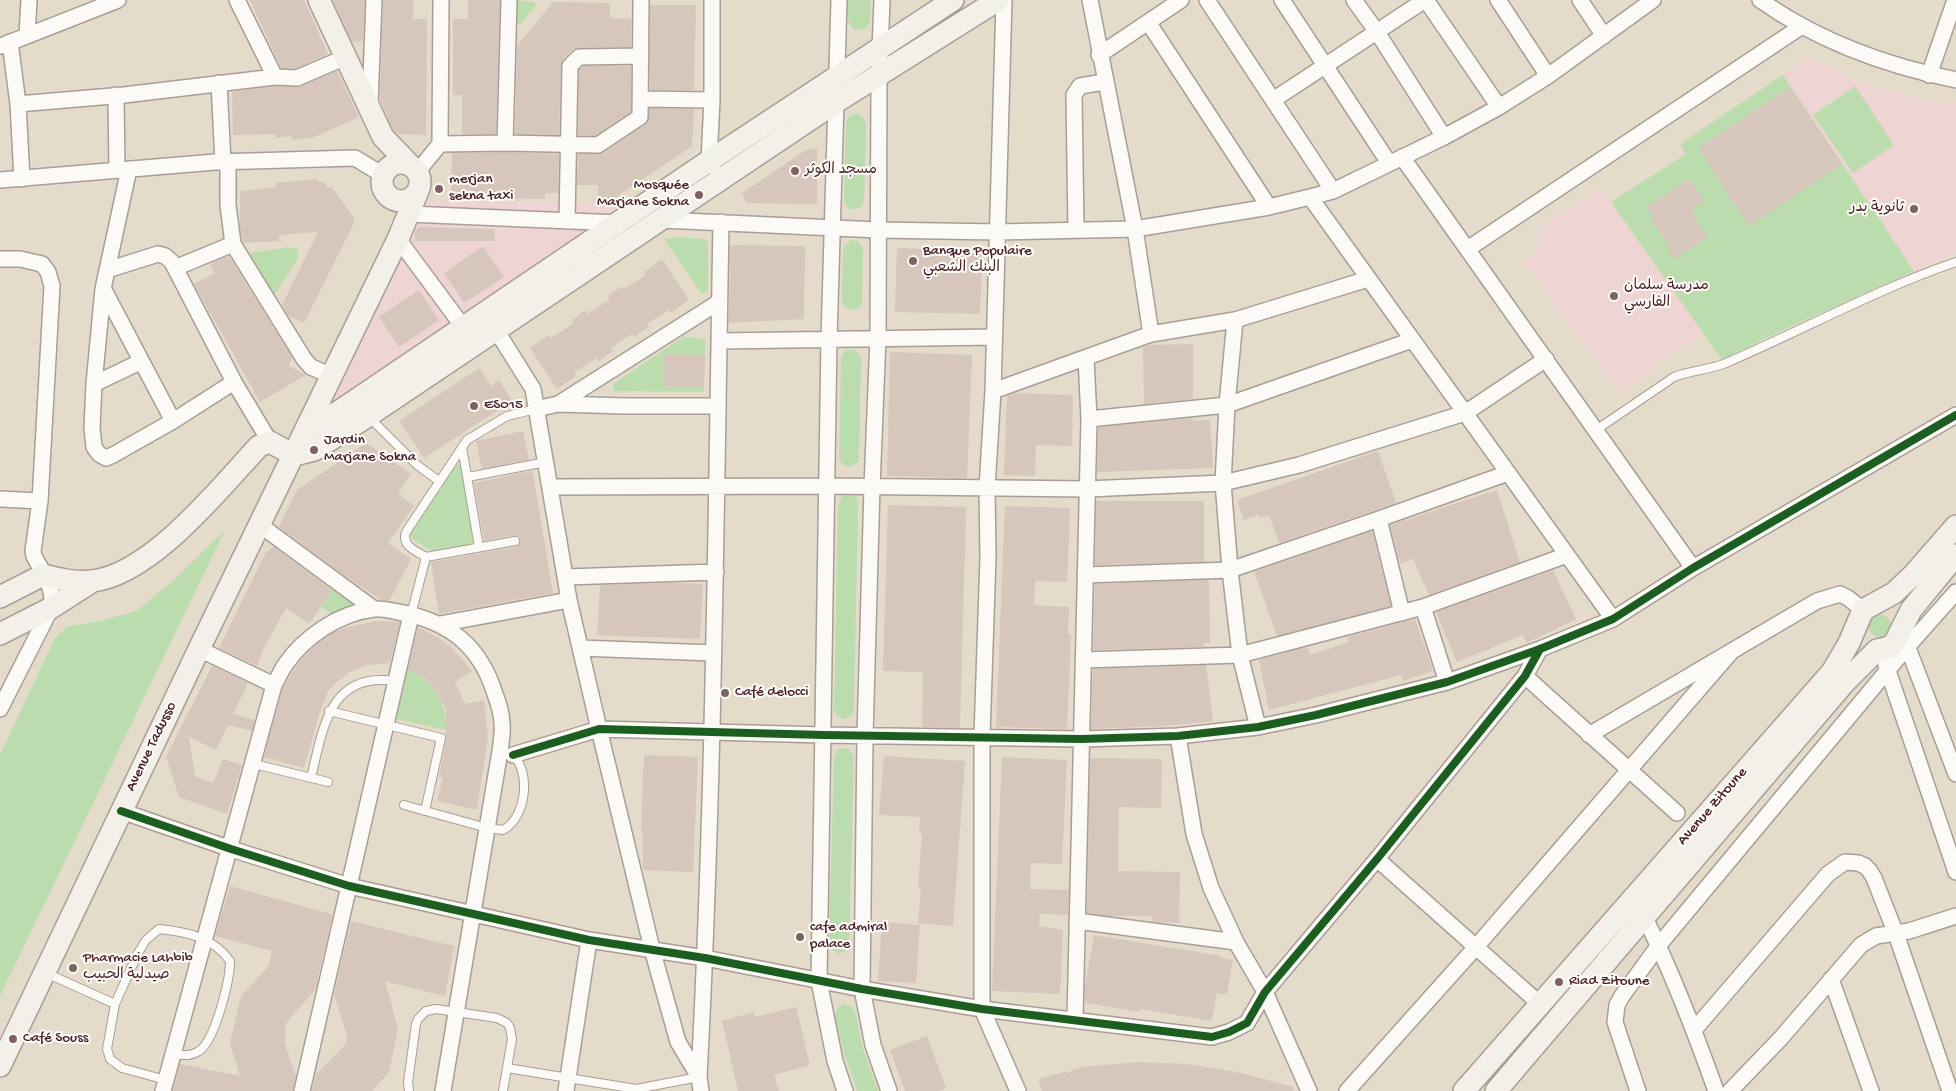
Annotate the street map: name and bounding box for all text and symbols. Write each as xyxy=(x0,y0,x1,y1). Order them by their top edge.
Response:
place label: مسجد الكوثر xyxy=(805,162,877,180)
marker: مسجد الكوثر xyxy=(789,165,801,177)
place label: merjan sekna taxi xyxy=(449,171,514,206)
place label: Mosquée Marjane Sokna xyxy=(597,177,689,212)
marker: merjan sekna taxi xyxy=(433,183,445,195)
marker: Mosquée Marjane Sokna xyxy=(693,189,705,201)
place label: ثانوية بدر xyxy=(1850,200,1904,218)
marker: ثانوية بدر xyxy=(1908,203,1920,215)
place label: Banque Populaire البنك الشعبي xyxy=(923,243,1032,278)
marker: Banque Populaire البنك الشعبي xyxy=(907,255,919,267)
place label: مدرسة سلمان الفارسي xyxy=(1624,278,1709,313)
marker: مدرسة سلمان الفارسي xyxy=(1608,290,1620,302)
place label: ES015 xyxy=(484,397,523,415)
marker: ES015 xyxy=(468,400,480,412)
place label: Jardin Marjane Sokna xyxy=(324,432,416,467)
marker: Jardin Marjane Sokna xyxy=(308,444,320,456)
place label: Café delocci xyxy=(735,684,808,702)
marker: Café delocci xyxy=(719,687,731,699)
street label: Avenue Tadusso xyxy=(123,699,181,795)
street label: Avenue Zitoune xyxy=(1674,764,1752,850)
place label: cafe admiral palace xyxy=(810,919,887,954)
marker: cafe admiral palace xyxy=(794,931,806,943)
place label: Pharmacie Lahbib صيدلية الحبيب xyxy=(83,950,193,985)
marker: Pharmacie Lahbib صيدلية الحبيب xyxy=(67,962,79,974)
place label: Riad Zitoune xyxy=(1569,973,1650,991)
marker: Riad Zitoune xyxy=(1553,976,1565,988)
place label: Café Souss xyxy=(23,1030,88,1048)
marker: Café Souss xyxy=(7,1033,19,1045)

